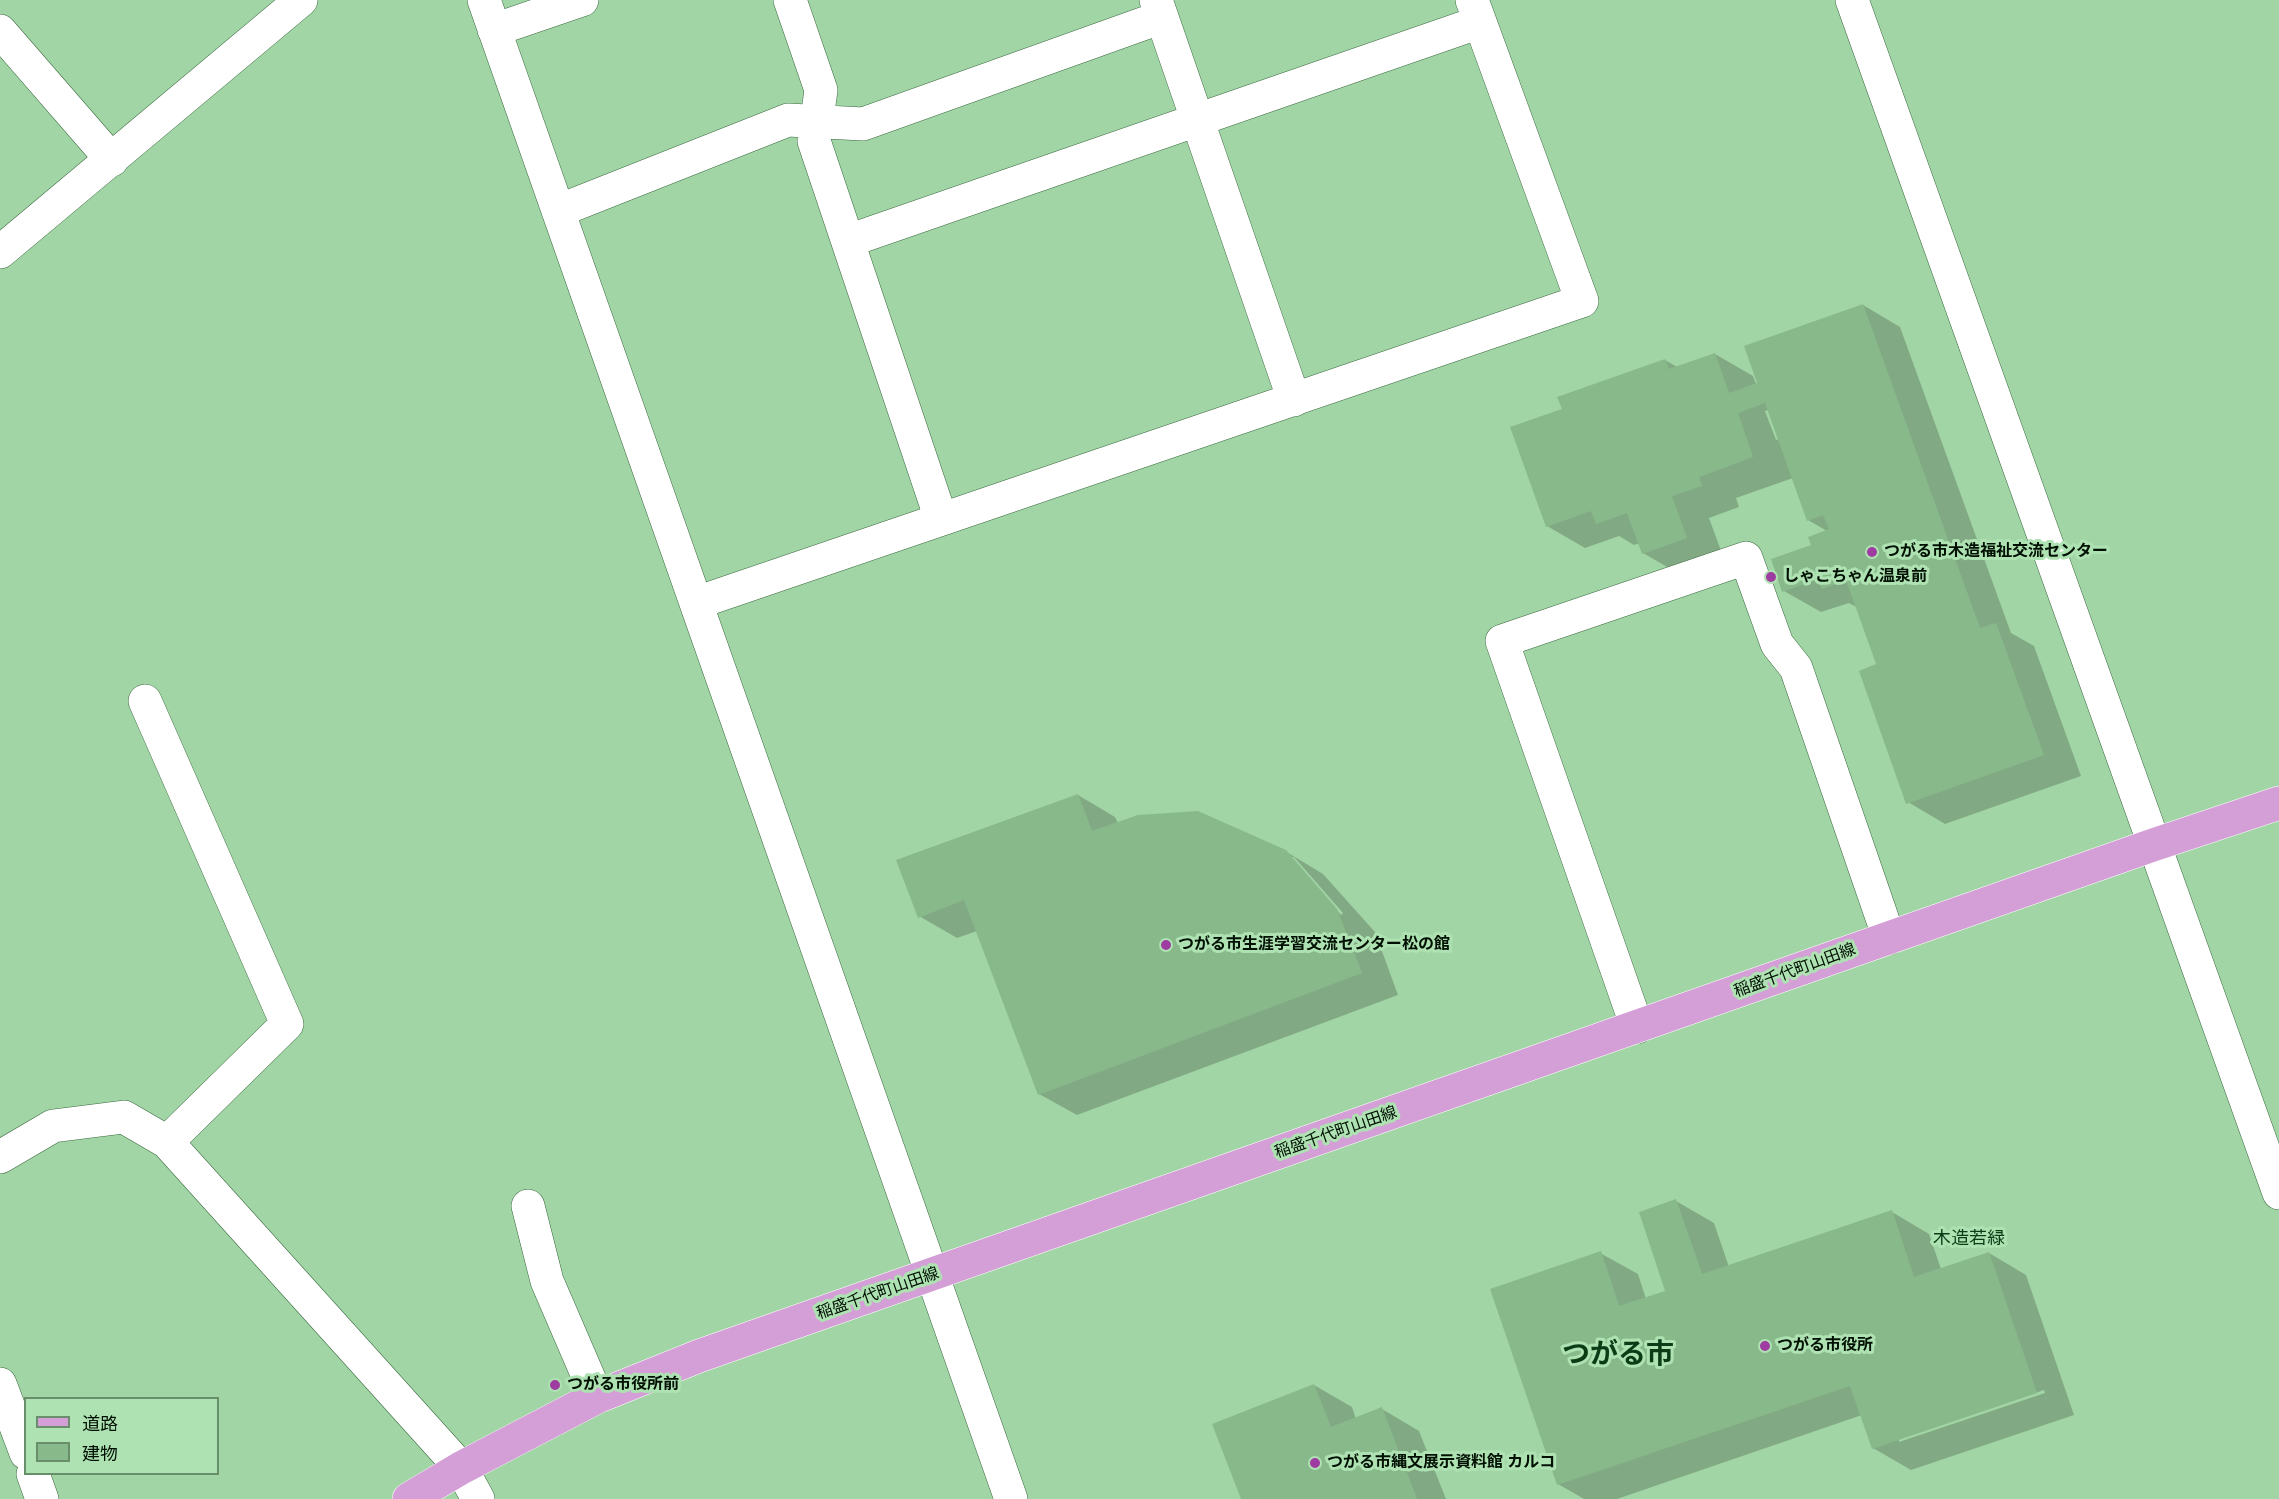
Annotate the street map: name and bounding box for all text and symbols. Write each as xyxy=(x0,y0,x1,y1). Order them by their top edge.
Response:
place label: つがる市木造福祉交流センター xyxy=(1884,542,2108,562)
marker: つがる市木造福祉交流センター xyxy=(1865,545,1879,559)
place label: しゃこちゃん温泉前 xyxy=(1783,567,1927,587)
marker: しゃこちゃん温泉前 xyxy=(1764,570,1778,584)
place label: つがる市生涯学習交流センター松の館 xyxy=(1178,935,1450,955)
marker: つがる市生涯学習交流センター松の館 xyxy=(1159,938,1173,952)
street label: 稲盛千代町山田線 xyxy=(1732,940,1858,1002)
street label: 稲盛千代町山田線 xyxy=(1272,1103,1400,1163)
district label: 木造若緑 xyxy=(1933,1228,2005,1250)
street label: 稲盛千代町山田線 xyxy=(814,1264,942,1324)
place label: つがる市役所 xyxy=(1777,1336,1873,1356)
district label: つがる市 xyxy=(1562,1339,1674,1373)
marker: つがる市役所 xyxy=(1758,1339,1772,1353)
place label: つがる市役所前 xyxy=(567,1375,679,1395)
marker: つがる市役所前 xyxy=(548,1378,562,1392)
legend xyxy=(24,1397,219,1475)
text: 道路 xyxy=(82,1413,118,1435)
text: 建物 xyxy=(82,1443,118,1465)
place label: つがる市縄文展示資料館 カルコ xyxy=(1327,1453,1555,1473)
marker: つがる市縄文展示資料館 カルコ xyxy=(1308,1456,1322,1470)

